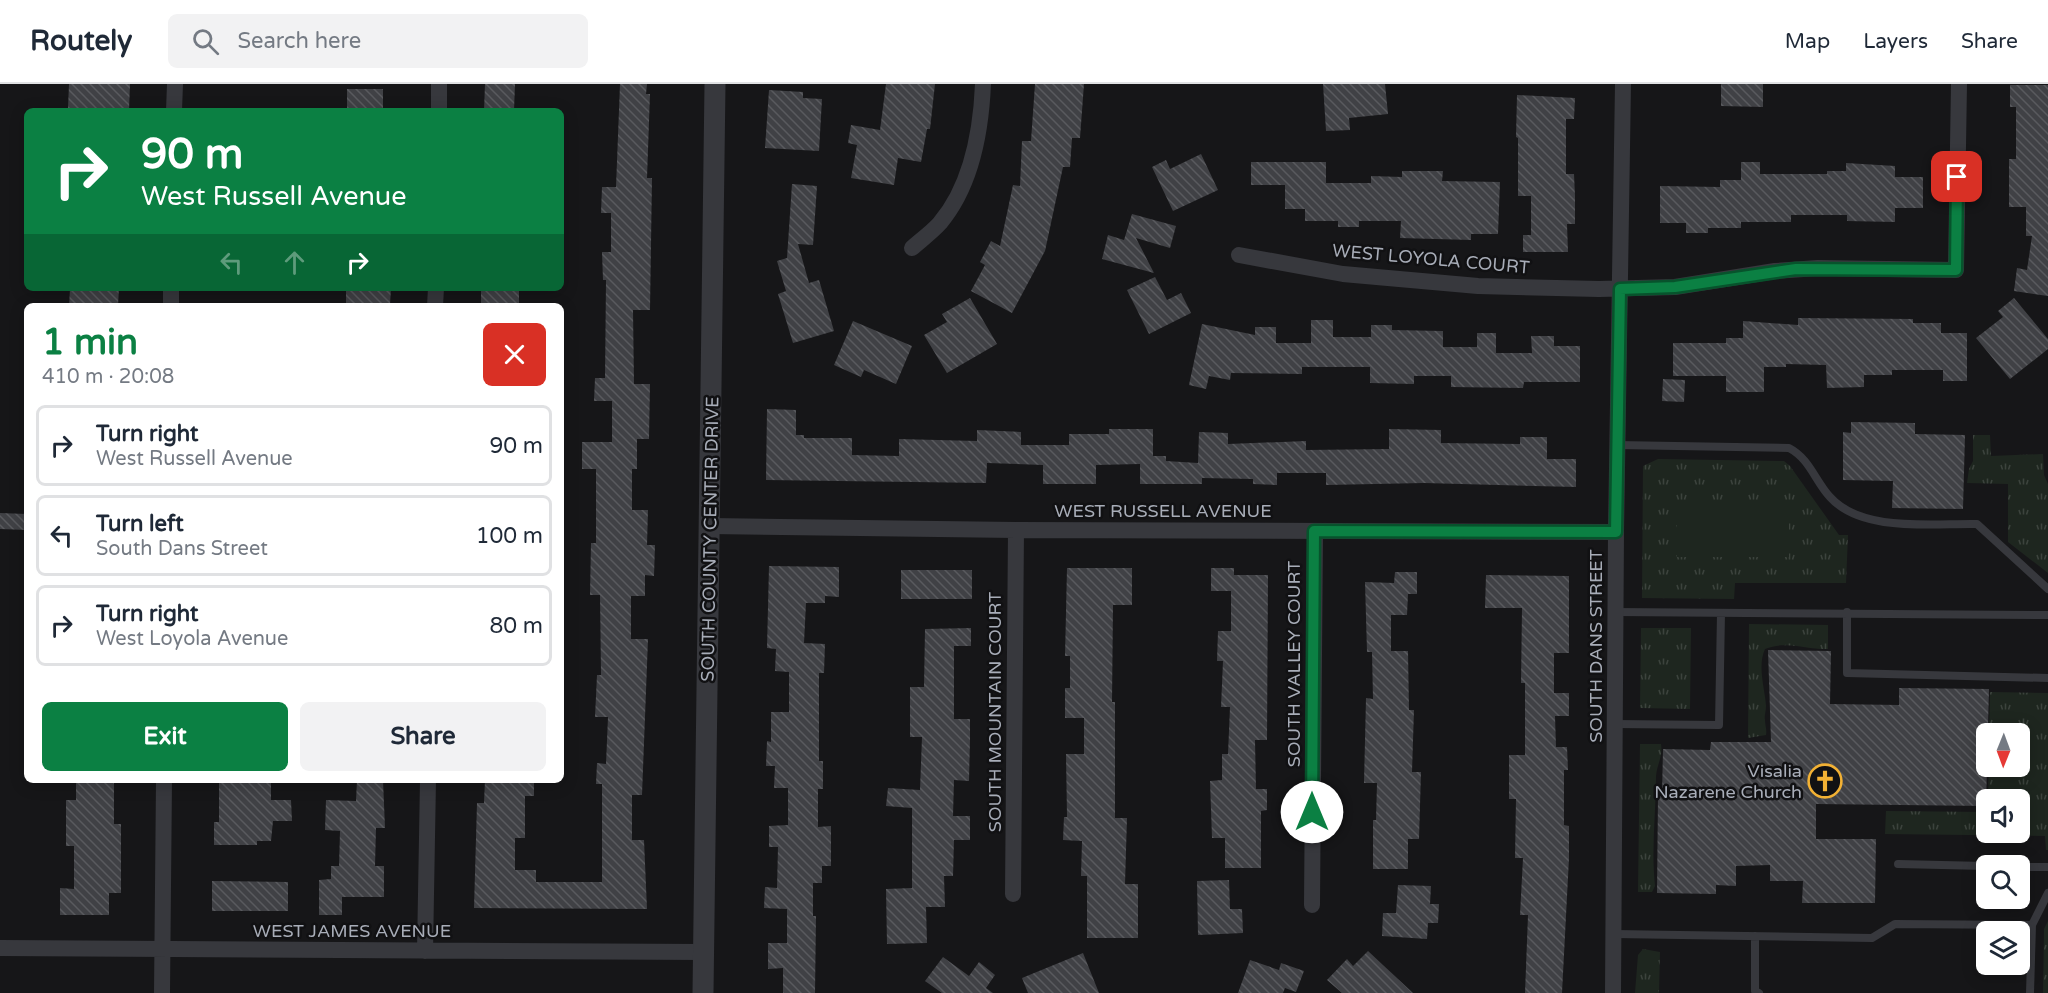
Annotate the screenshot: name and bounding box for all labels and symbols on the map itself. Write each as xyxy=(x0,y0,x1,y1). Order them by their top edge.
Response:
pin xyxy=(1931,151,1982,202)
street label: WEST LOYOLA COURT xyxy=(1331,239,1531,279)
street label: SOUTH COUNTY CENTER DRIVE xyxy=(697,396,723,682)
street label: WEST RUSSELL AVENUE xyxy=(1054,500,1272,522)
street label: SOUTH DANS STREET xyxy=(1585,549,1607,743)
street label: SOUTH VALLEY COURT xyxy=(1283,561,1305,767)
street label: SOUTH MOUNTAIN COURT xyxy=(984,592,1006,832)
north arrow xyxy=(1976,723,2030,777)
place label: Visalia Nazarene Church xyxy=(1654,760,1802,803)
church icon: Visalia Nazarene Church xyxy=(1807,763,1843,799)
position arrow xyxy=(1280,780,1344,844)
street label: WEST JAMES AVENUE xyxy=(253,920,451,942)

